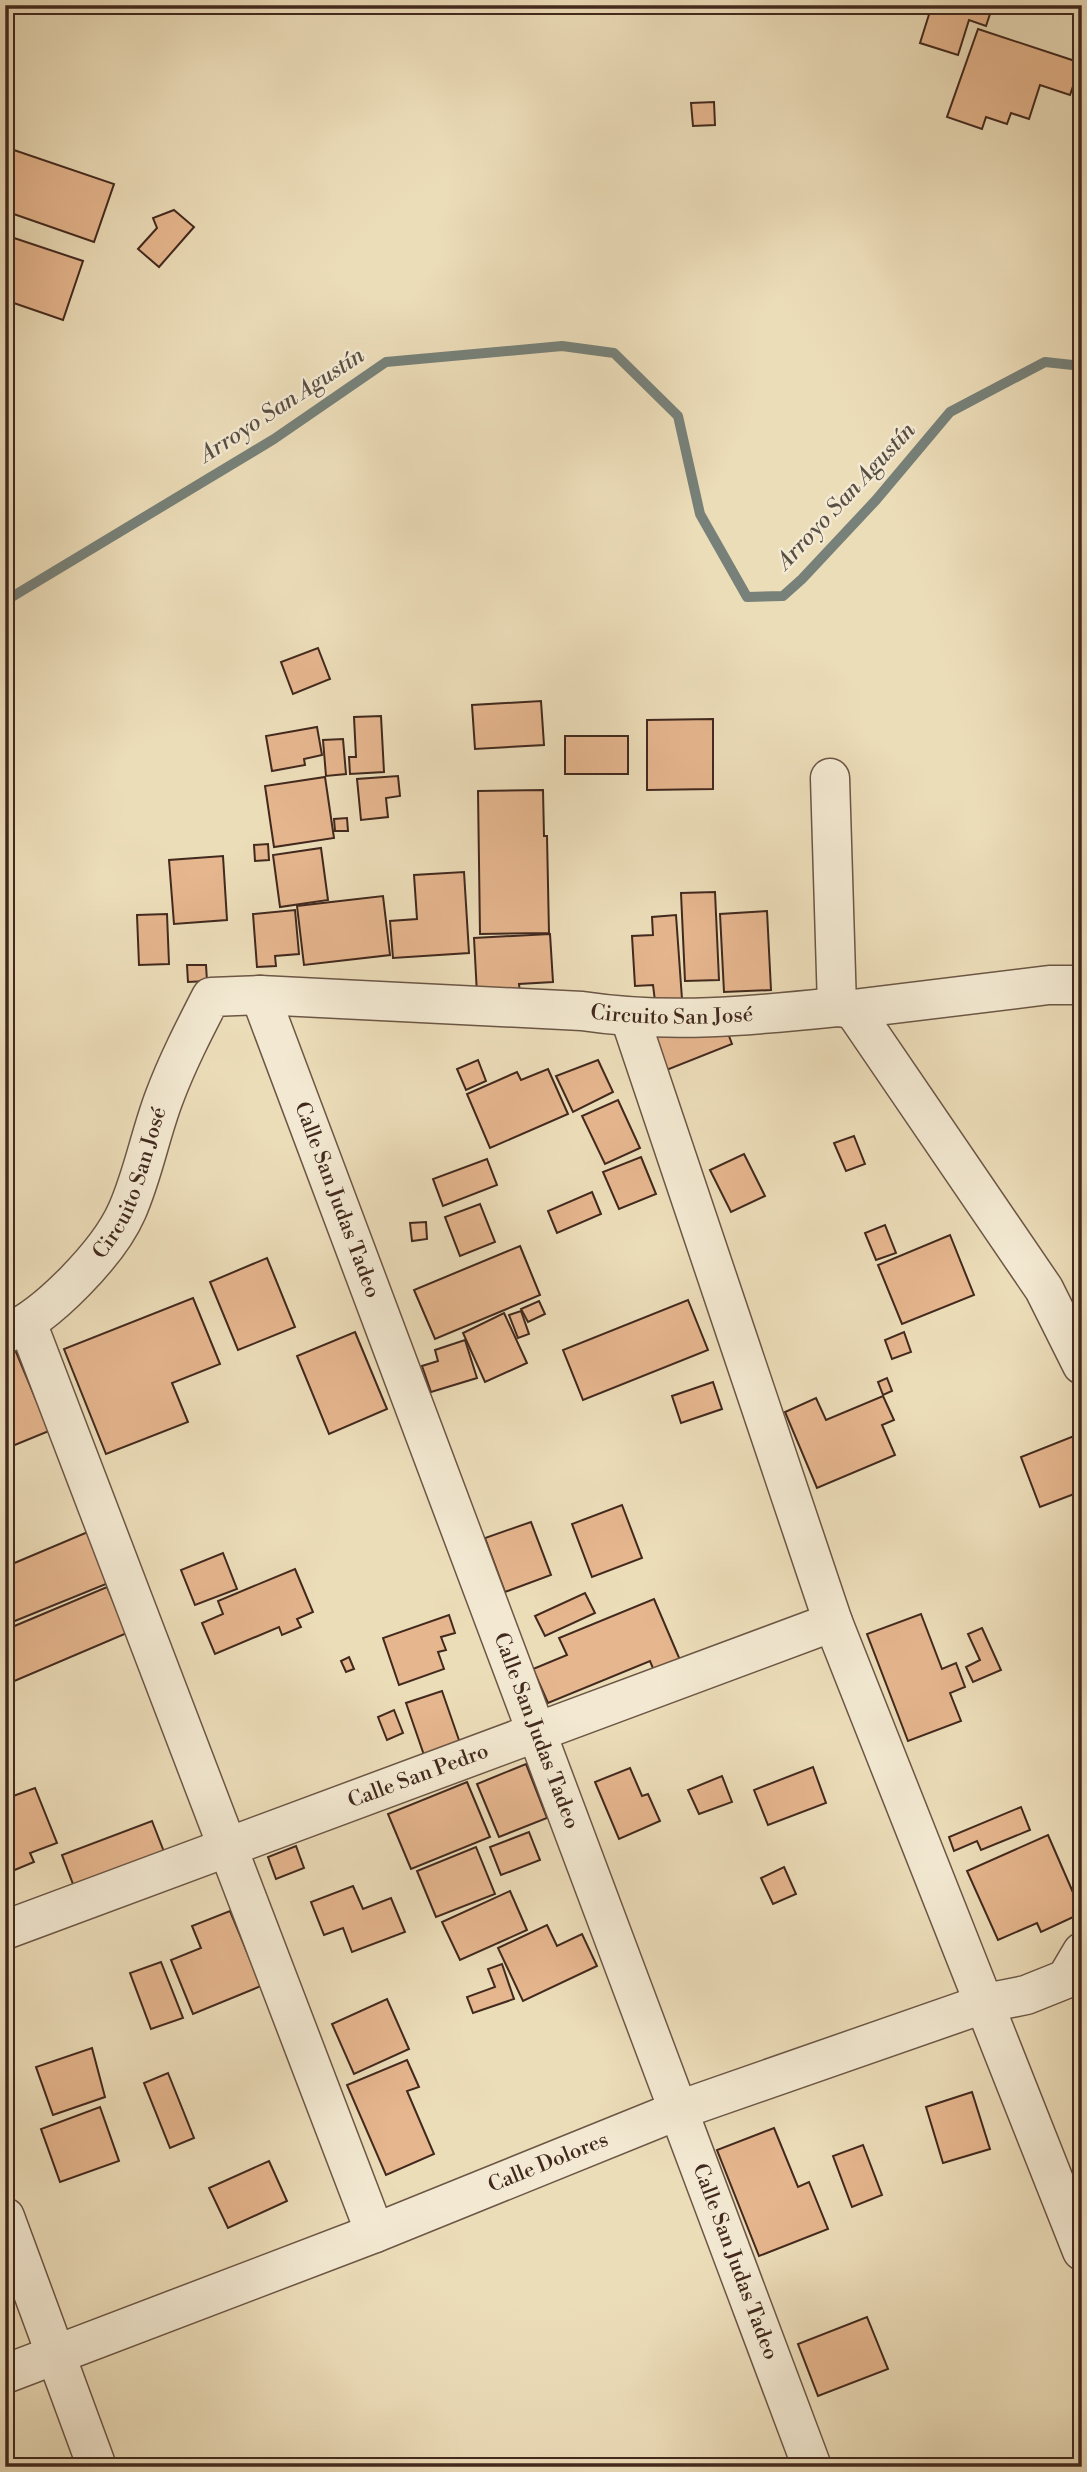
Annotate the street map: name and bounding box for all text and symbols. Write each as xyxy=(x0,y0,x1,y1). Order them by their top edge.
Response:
water label: Arroyo San Agustín xyxy=(192,341,371,470)
water label: Arroyo San Agustín xyxy=(769,416,922,578)
street label: Circuito San José xyxy=(589,999,754,1031)
street label: Calle San Judas Tadeo xyxy=(288,1098,386,1302)
street label: Circuito San José xyxy=(87,1104,173,1264)
street label: Calle San Judas Tadeo xyxy=(487,1629,585,1833)
street label: Calle San Pedro xyxy=(344,1738,492,1814)
street label: Calle Dolores xyxy=(484,2127,612,2199)
street label: Calle San Judas Tadeo xyxy=(686,2160,784,2364)

